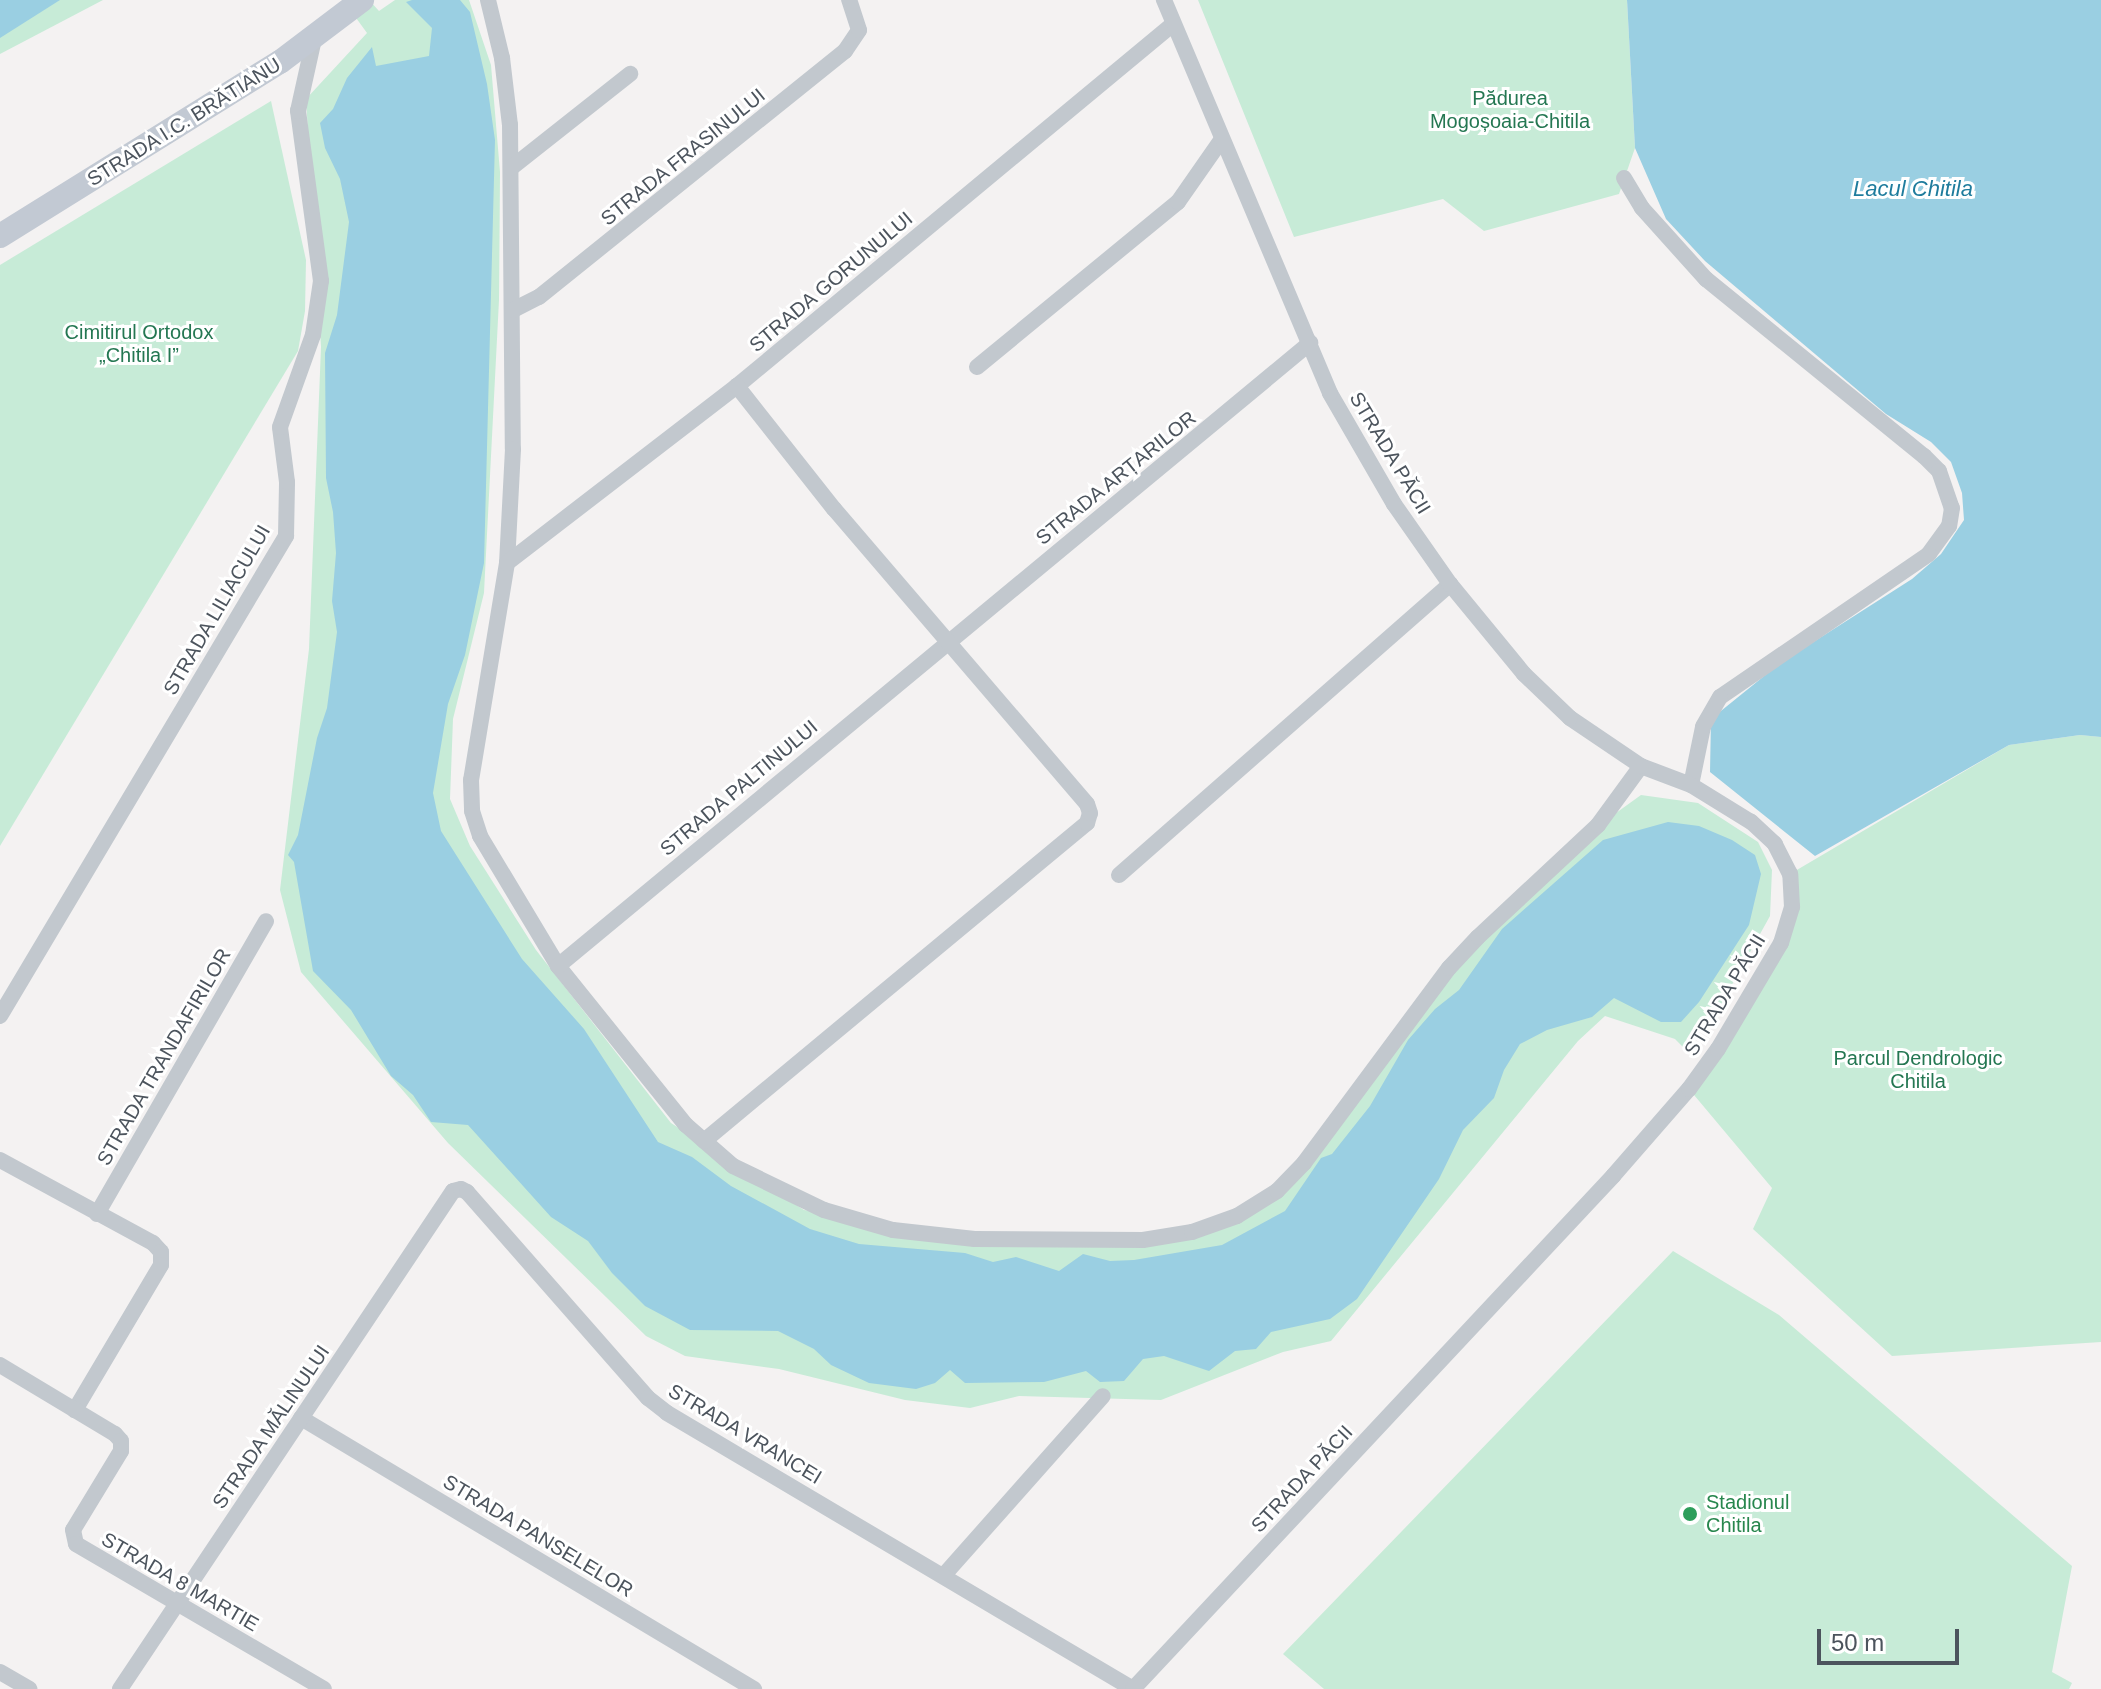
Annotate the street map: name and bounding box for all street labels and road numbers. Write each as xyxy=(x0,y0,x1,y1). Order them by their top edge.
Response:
street label: STRADA I.C. BRĂTIANU xyxy=(82,52,286,192)
street label: STRADA FRASINULUI xyxy=(596,83,770,231)
street label: STRADA GORUNULUI xyxy=(744,206,918,358)
street label: STRADA PĂCII xyxy=(1344,387,1436,519)
street label: STRADA ARȚARILOR xyxy=(1030,405,1202,551)
street label: STRADA LILIACULUI xyxy=(158,520,276,700)
street label: STRADA PALTINULUI xyxy=(655,715,823,861)
street label: STRADA PĂCII xyxy=(1679,929,1771,1061)
street label: STRADA TRANDAFIRILOR xyxy=(92,944,236,1170)
street label: STRADA MĂLINULUI xyxy=(207,1340,335,1514)
street label: STRADA VRANCEI xyxy=(664,1378,826,1490)
street label: STRADA PĂCII xyxy=(1246,1420,1358,1538)
street label: STRADA PANSELELOR xyxy=(438,1469,638,1603)
street label: STRADA 8 MARTIE xyxy=(97,1527,263,1637)

